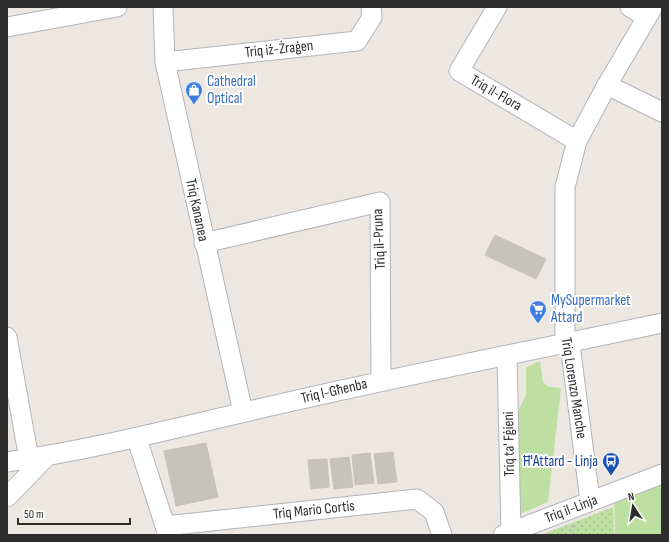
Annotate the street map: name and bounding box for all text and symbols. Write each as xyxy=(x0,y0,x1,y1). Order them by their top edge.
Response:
street label: Triq iż-Żraġen xyxy=(244,36,314,62)
street label: Triq il-Flora xyxy=(467,71,525,115)
place label: Cathedral Optical xyxy=(207,72,256,108)
shop icon: Cathedral Optical xyxy=(184,80,204,105)
street label: Triq Kananea xyxy=(181,177,213,243)
street label: Triq il-Pruna xyxy=(368,208,390,270)
place label: MySupermarket Attard xyxy=(550,291,631,327)
supermarket icon: MySupermarket Attard xyxy=(528,299,548,324)
street label: Triq Lorenzo Manche xyxy=(557,336,591,440)
street label: Triq l-Għenba xyxy=(299,374,369,408)
street label: Triq ta' Fġieni xyxy=(499,411,519,477)
bus stop icon: Ħ'Attard - Linja xyxy=(601,451,621,476)
place label: Ħ'Attard - Linja xyxy=(523,452,598,471)
north arrow xyxy=(613,486,653,526)
street label: Triq il-Linja xyxy=(542,490,600,528)
text: N xyxy=(627,490,635,504)
street label: Triq Mario Cortis xyxy=(272,496,356,524)
scale bar xyxy=(18,500,130,526)
text: 50 m xyxy=(24,507,44,522)

